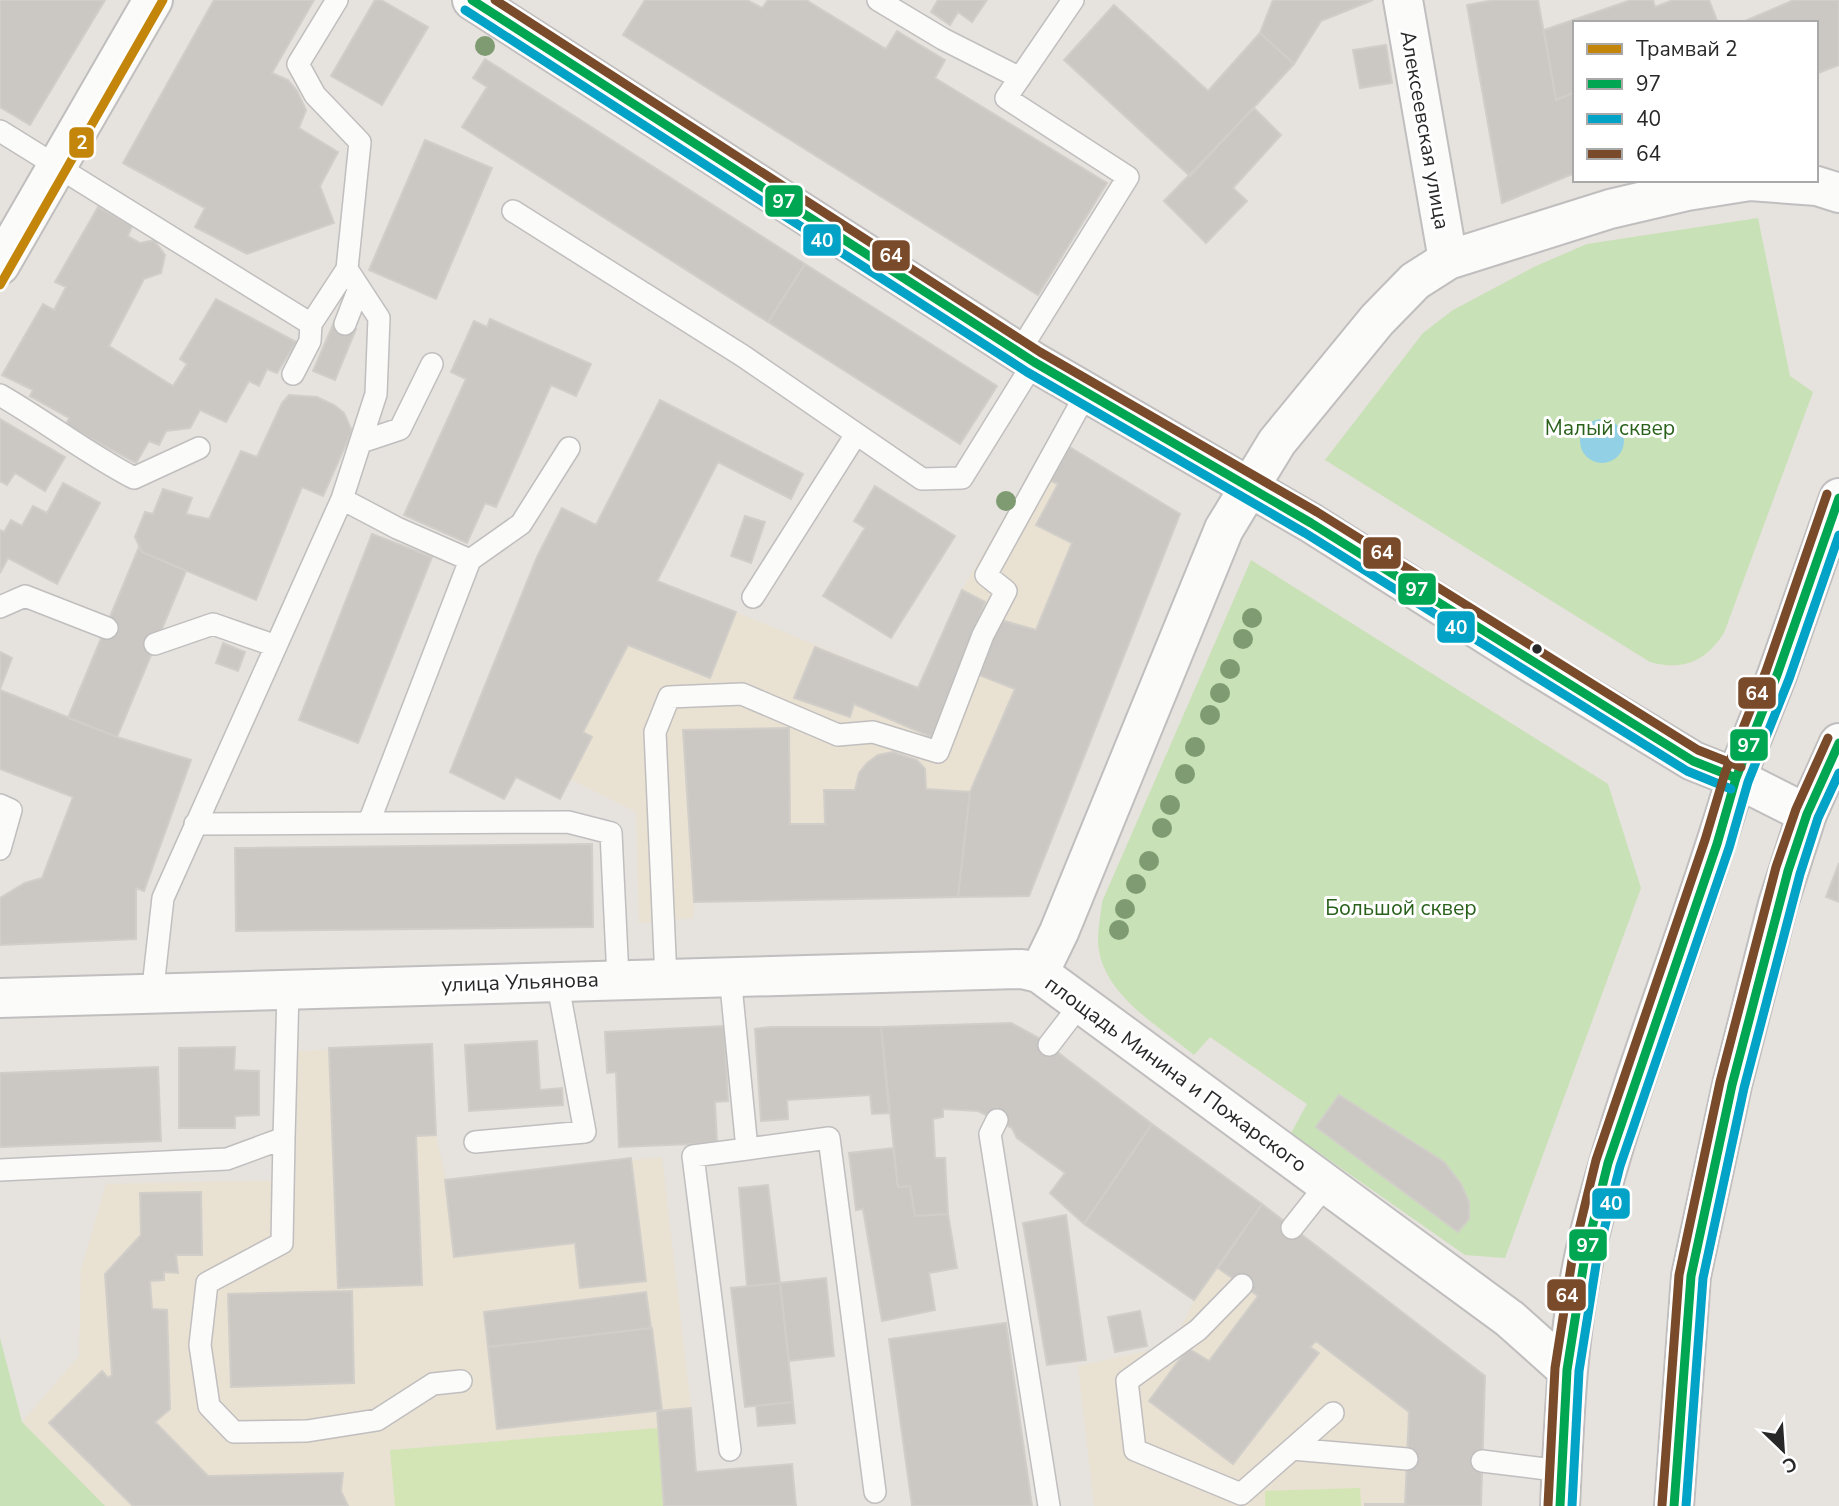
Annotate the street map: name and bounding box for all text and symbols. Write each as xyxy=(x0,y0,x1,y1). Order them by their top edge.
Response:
legend xyxy=(1573,21,1818,182)
street label: Алексеевская улица xyxy=(1394,28,1456,232)
text: Трамвай 2 xyxy=(1636,35,1738,63)
text: 97 xyxy=(1636,70,1661,98)
text: 40 xyxy=(1636,105,1661,133)
line badge: 2 xyxy=(68,126,95,159)
text: 2 xyxy=(76,130,88,156)
text: 64 xyxy=(1636,140,1661,168)
line badge: 97 xyxy=(764,184,804,218)
text: 97 xyxy=(773,189,795,215)
line badge: 40 xyxy=(802,223,842,257)
text: 40 xyxy=(811,228,833,254)
line badge: 64 xyxy=(871,239,911,272)
text: 64 xyxy=(880,243,902,269)
park label: Малый сквер xyxy=(1545,414,1675,442)
line badge: 64 xyxy=(1362,536,1402,570)
text: 64 xyxy=(1371,540,1393,566)
line badge: 97 xyxy=(1397,572,1437,606)
text: 97 xyxy=(1406,577,1428,603)
line badge: 40 xyxy=(1436,610,1476,644)
text: 40 xyxy=(1445,615,1467,641)
unlabelled marker xyxy=(1530,642,1544,656)
line badge: 64 xyxy=(1737,676,1777,710)
text: 64 xyxy=(1746,681,1768,707)
line badge: 97 xyxy=(1729,728,1769,762)
text: 97 xyxy=(1738,733,1760,759)
park label: Большой сквер xyxy=(1325,894,1477,922)
street label: улица Ульянова xyxy=(441,965,599,999)
street label: площадь Минина и Пожарского xyxy=(1039,969,1313,1179)
line badge: 40 xyxy=(1591,1187,1631,1220)
text: 40 xyxy=(1600,1191,1622,1217)
line badge: 97 xyxy=(1568,1228,1608,1262)
text: 97 xyxy=(1577,1233,1599,1259)
line badge: 64 xyxy=(1546,1278,1587,1312)
text: 64 xyxy=(1556,1283,1578,1309)
north arrow xyxy=(1748,1415,1818,1485)
text: С xyxy=(1778,1450,1801,1479)

